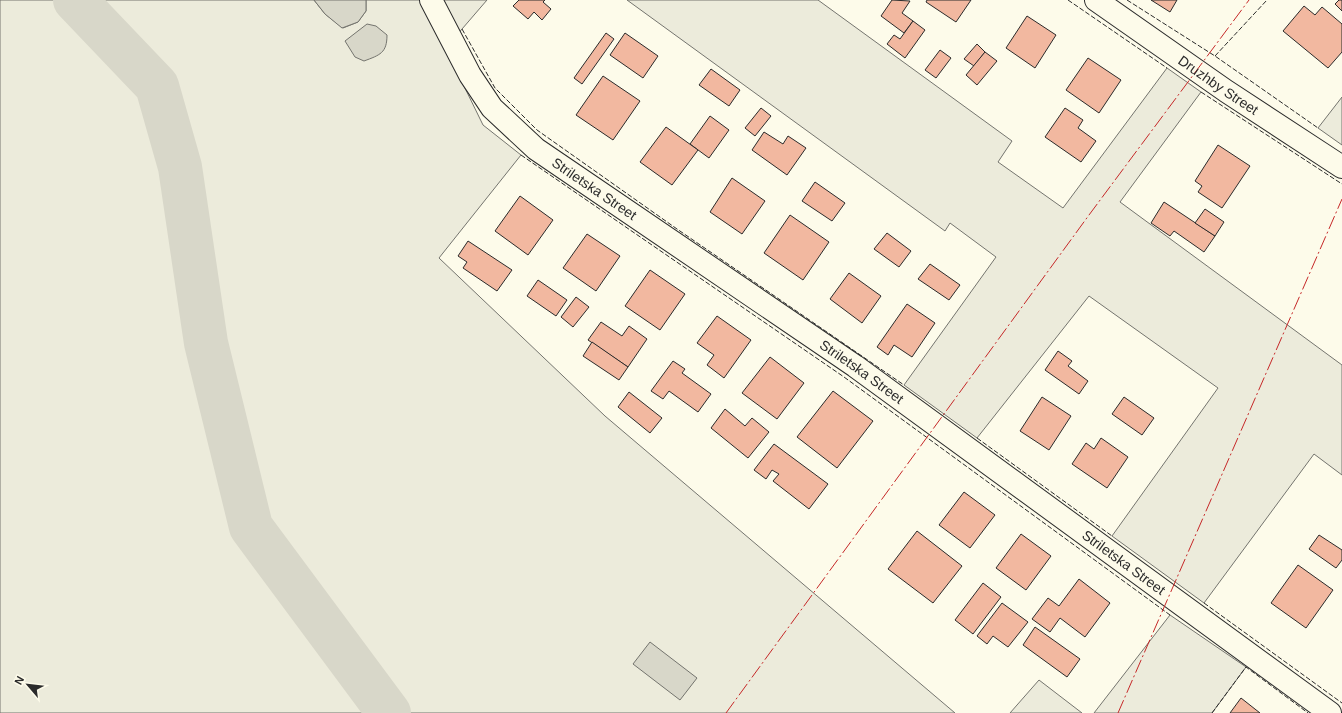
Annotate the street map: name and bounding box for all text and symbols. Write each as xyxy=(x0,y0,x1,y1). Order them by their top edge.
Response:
street label: Druzhby Street xyxy=(1175,52,1261,118)
street label: Striletska Street xyxy=(549,154,640,223)
street label: Striletska Street xyxy=(817,337,907,407)
street label: Striletska Street xyxy=(1079,527,1169,598)
north arrow xyxy=(8,665,48,705)
text: N xyxy=(12,674,26,687)

